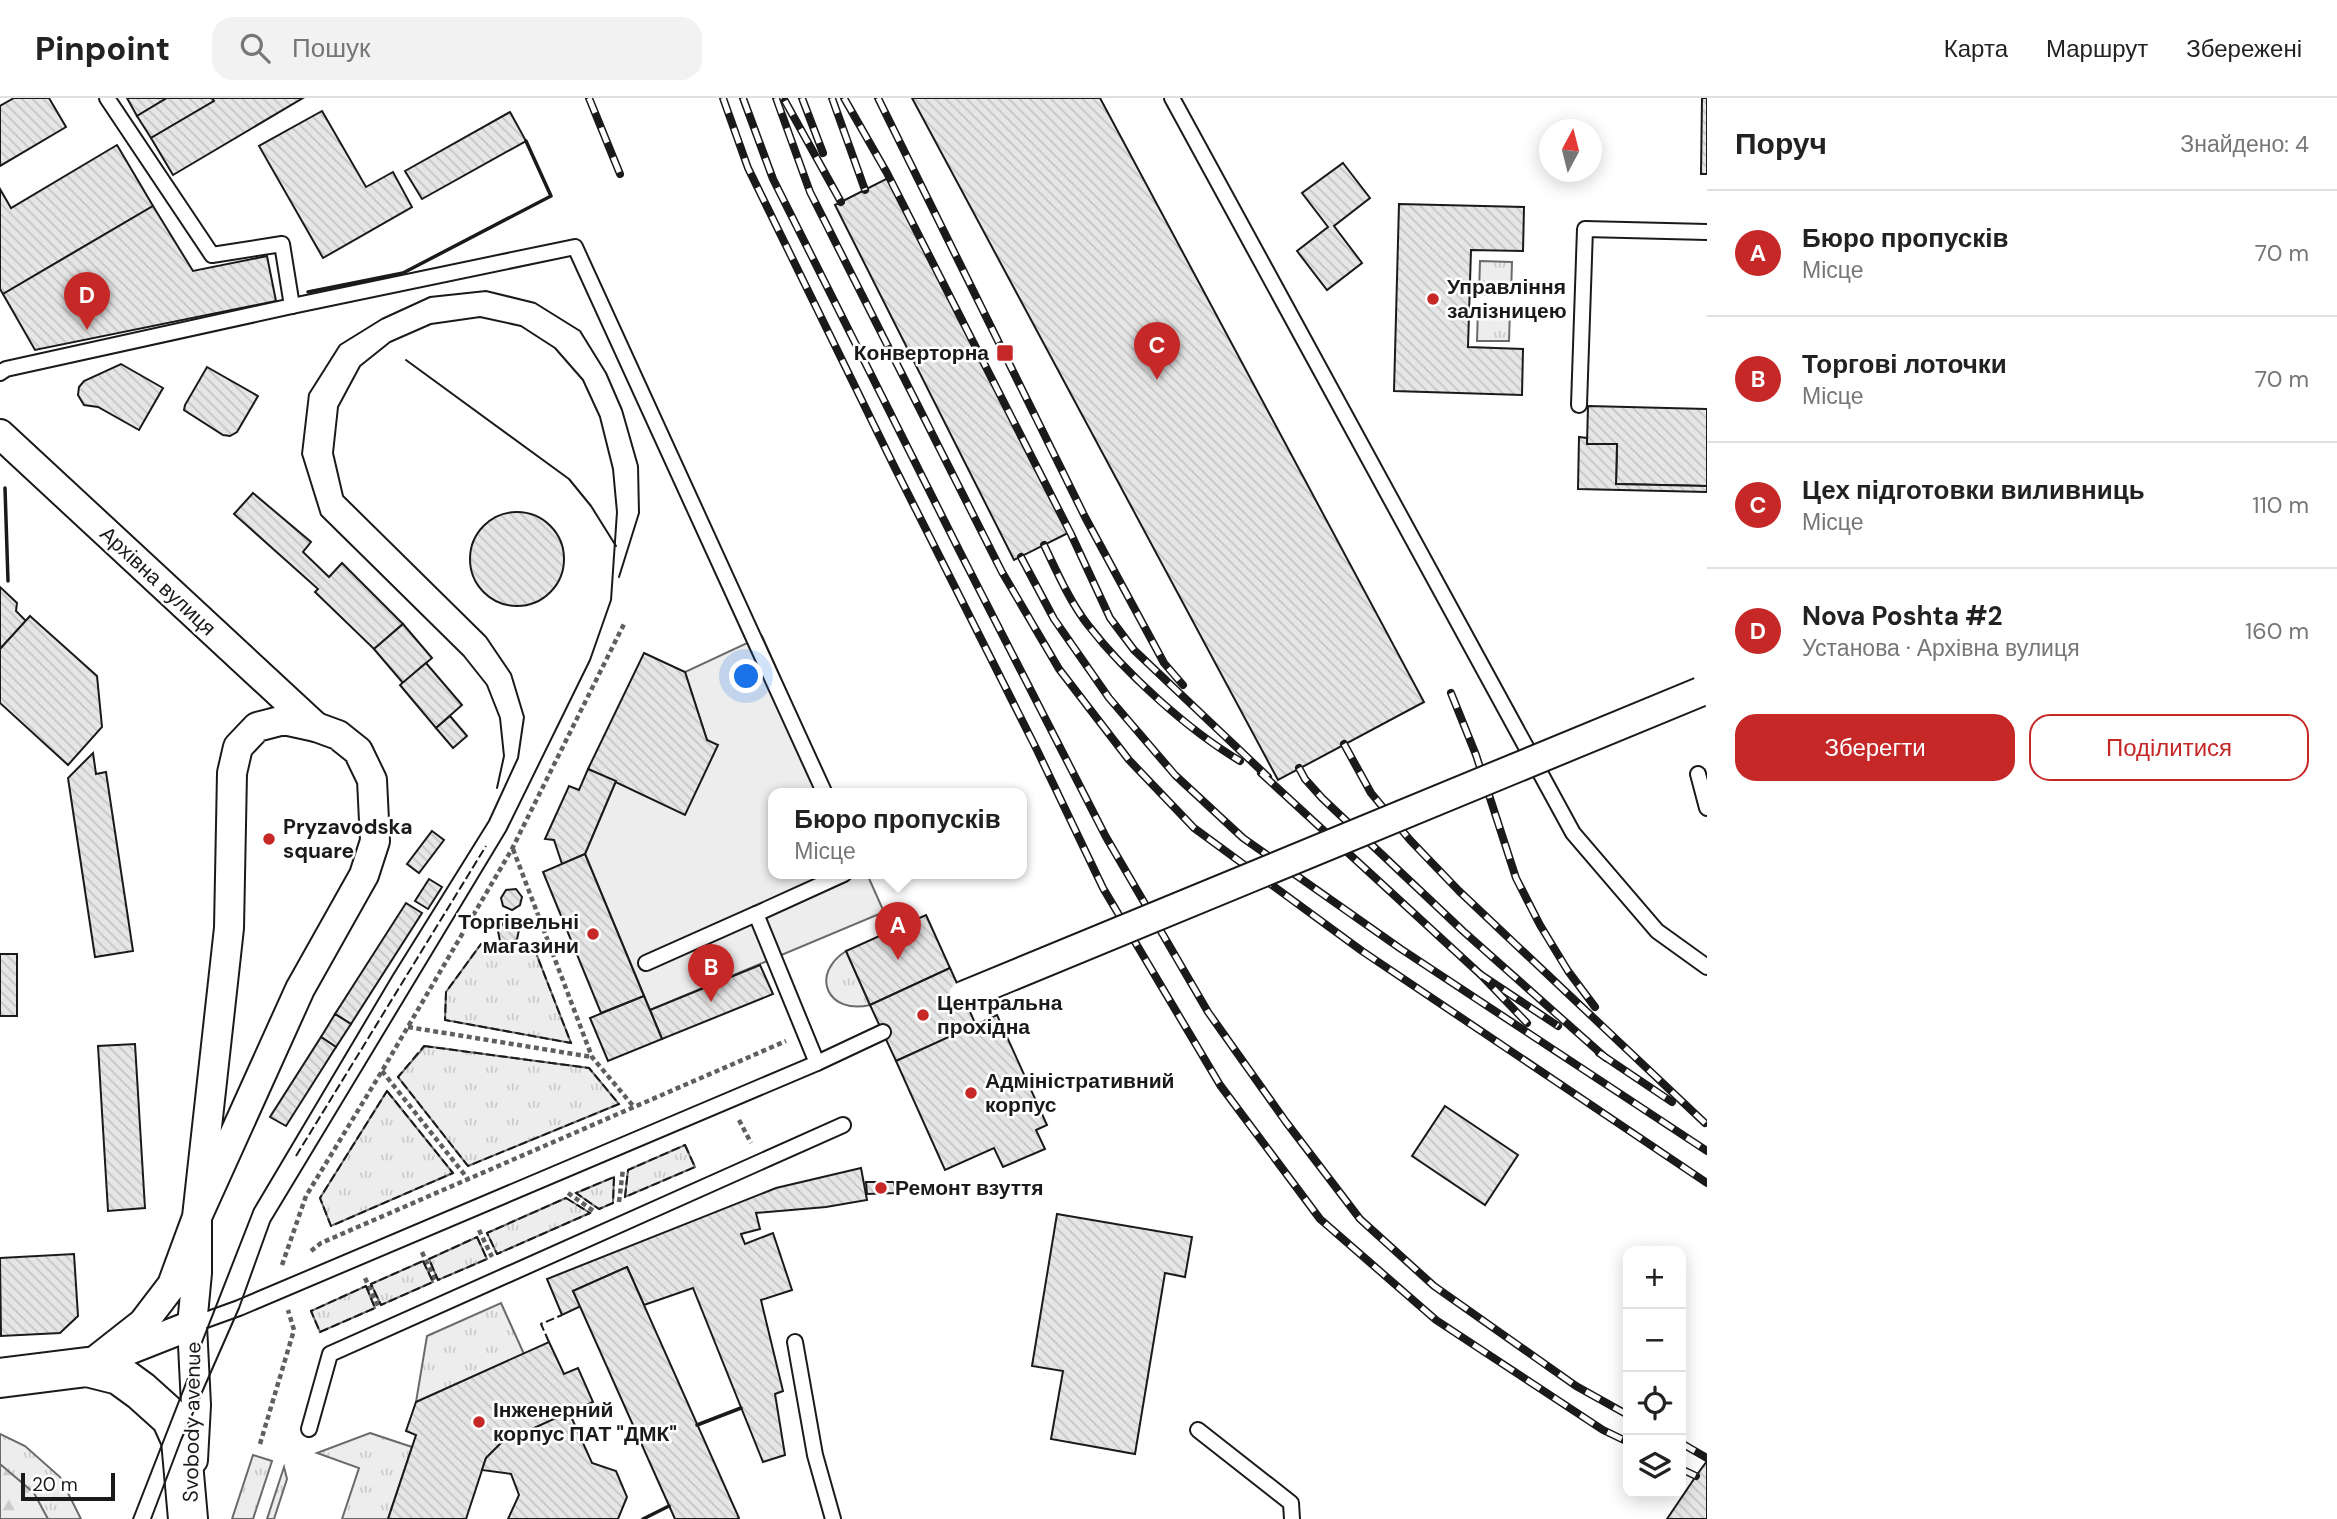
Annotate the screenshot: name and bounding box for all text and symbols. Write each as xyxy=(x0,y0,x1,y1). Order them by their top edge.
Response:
search box xyxy=(212,17,702,80)
text: Pinpoint xyxy=(35,27,170,70)
icon: search xyxy=(236,29,274,67)
text: Пошук xyxy=(292,31,371,65)
text: Карта xyxy=(1944,33,2008,64)
text: Маршрут xyxy=(2046,33,2148,64)
text: Збережені xyxy=(2186,33,2302,64)
north arrow xyxy=(1539,119,1602,182)
text: Поруч xyxy=(1735,124,1827,163)
text: Знайдено: 4 xyxy=(2180,129,2309,159)
text: Бюро пропусків xyxy=(1802,221,2008,255)
text: A xyxy=(1750,238,1766,268)
text: 70 m xyxy=(2255,238,2309,268)
text: Місце xyxy=(1802,255,1863,285)
pin: D xyxy=(64,272,110,330)
place label: Управління залізницею xyxy=(1447,273,1567,325)
marker: Управління залізницею xyxy=(1425,291,1441,307)
pin: C xyxy=(1134,322,1180,380)
place label: Конверторна xyxy=(854,339,989,367)
marker: Конверторна xyxy=(995,343,1015,363)
text: Торгові лоточки xyxy=(1802,347,2007,381)
text: B xyxy=(1751,364,1765,394)
text: 70 m xyxy=(2255,364,2309,394)
text: Місце xyxy=(1802,381,1863,411)
text: Цех підготовки виливниць xyxy=(1802,473,2145,507)
text: C xyxy=(1750,490,1766,520)
text: 110 m xyxy=(2252,490,2309,520)
text: Місце xyxy=(1802,507,1863,537)
street label: Архівна вулиця xyxy=(94,520,222,642)
text: Nova Poshta #2 xyxy=(1802,599,2002,633)
text: D xyxy=(1750,616,1766,646)
text: 160 m xyxy=(2245,616,2309,646)
text: Установа · Архівна вулиця xyxy=(1802,633,2080,663)
your location xyxy=(729,659,763,693)
button: Зберегти xyxy=(1735,714,2015,781)
button: Поділитися xyxy=(2029,714,2309,781)
popup xyxy=(768,788,1027,879)
text: Бюро пропусків xyxy=(794,802,1001,836)
place label: Pryzavodska square xyxy=(283,813,413,865)
marker: Pryzavodska square xyxy=(261,831,277,847)
text: Місце xyxy=(794,836,856,866)
pin: A xyxy=(875,902,921,960)
place label: Торгівельні магазини xyxy=(458,908,579,960)
marker: Торгівельні магазини xyxy=(585,926,601,942)
pin: B xyxy=(688,944,734,1002)
place label: Центральна прохідна xyxy=(937,989,1063,1041)
marker: Центральна прохідна xyxy=(915,1007,931,1023)
place label: Адміністративний корпус xyxy=(985,1067,1174,1119)
marker: Адміністративний корпус xyxy=(963,1085,979,1101)
place label: Ремонт взуття xyxy=(895,1174,1043,1202)
marker: Ремонт взуття xyxy=(873,1180,889,1196)
map controls xyxy=(1623,1246,1686,1498)
button: + xyxy=(1623,1246,1686,1309)
button: − xyxy=(1623,1309,1686,1372)
street label: Svobody avenue xyxy=(177,1341,207,1503)
button: locate xyxy=(1623,1372,1686,1435)
place label: Інженерний корпус ПАТ "ДМК" xyxy=(493,1396,677,1448)
marker: Інженерний корпус ПАТ "ДМК" xyxy=(471,1414,487,1430)
button: layers xyxy=(1623,1435,1686,1498)
scale bar xyxy=(21,1470,116,1502)
text: 20 m xyxy=(32,1472,78,1497)

